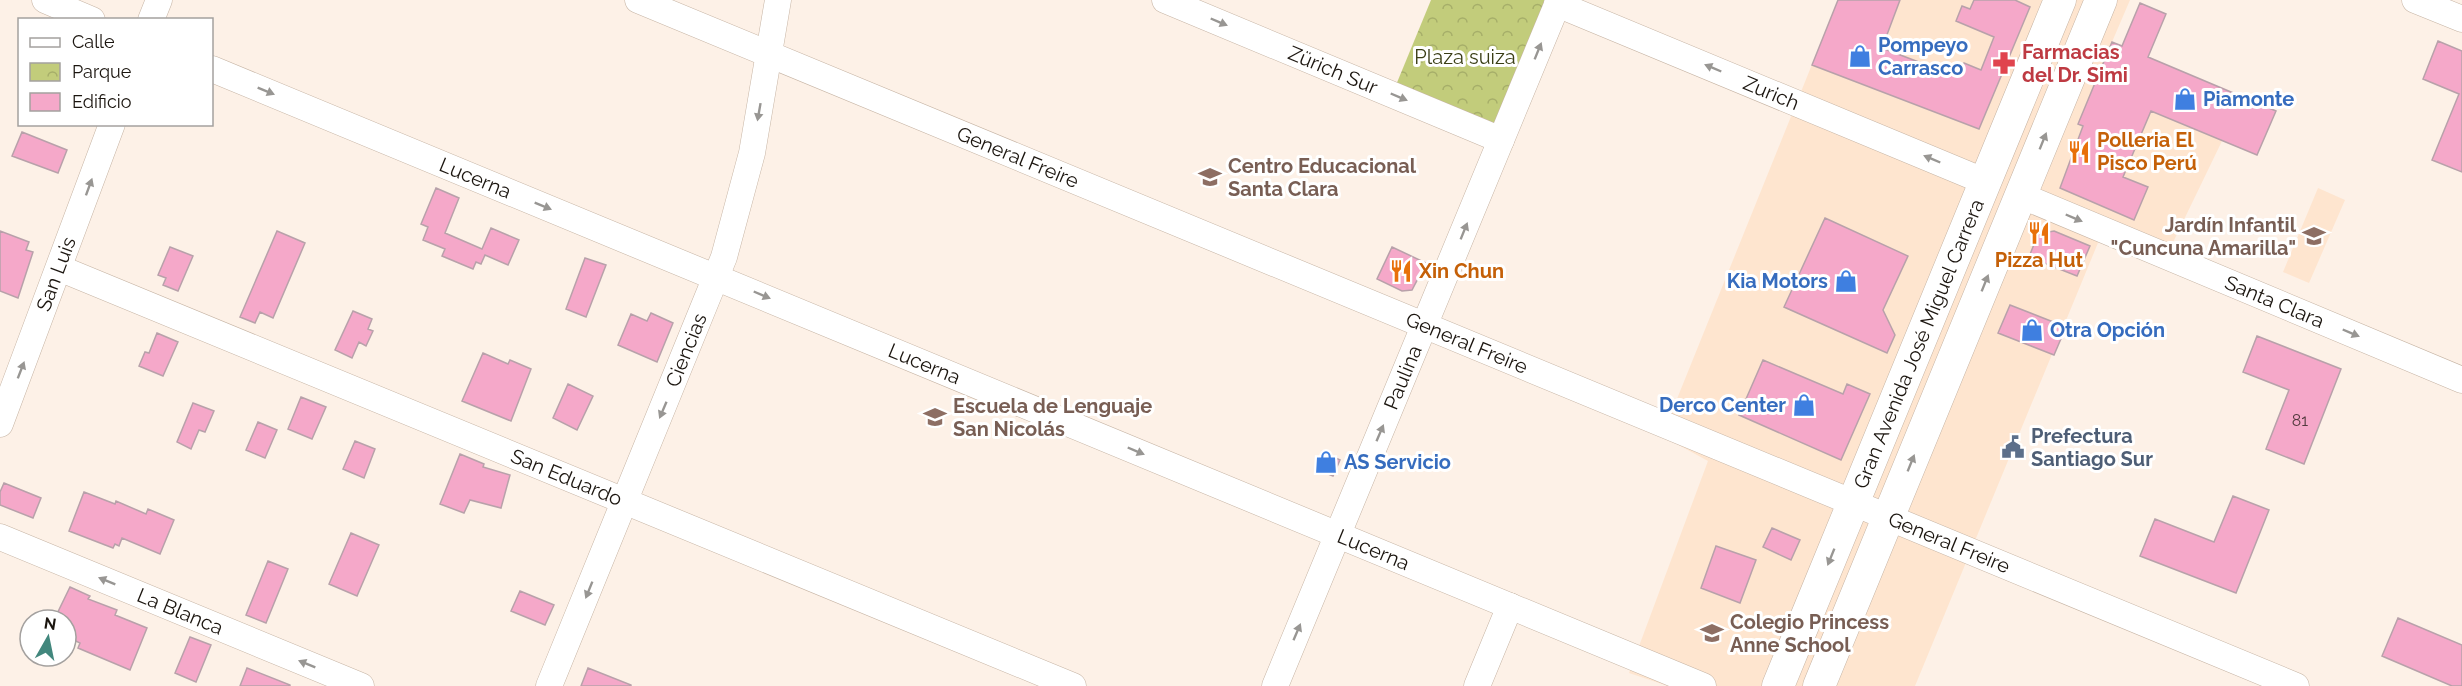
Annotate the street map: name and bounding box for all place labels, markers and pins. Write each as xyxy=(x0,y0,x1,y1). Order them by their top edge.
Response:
place label: Pompeyo Carrasco xyxy=(1878,33,1968,80)
place label: Farmacias del Dr. Simi xyxy=(2022,40,2128,87)
shop icon: Pompeyo Carrasco xyxy=(1847,43,1873,69)
pharmacy icon: Farmacias del Dr. Simi xyxy=(1991,50,2017,76)
shop icon: Piamonte xyxy=(2172,86,2198,112)
place label: Piamonte xyxy=(2203,87,2294,111)
place label: Polleria El Pisco Perú xyxy=(2097,128,2197,175)
restaurant icon: Polleria El Pisco Perú xyxy=(2066,139,2092,165)
place label: Centro Educacional Santa Clara xyxy=(1228,154,1417,201)
school or university icon: Centro Educacional Santa Clara xyxy=(1197,164,1223,190)
place label: Jardín Infantil "Cuncuna Amarilla" xyxy=(2111,213,2297,260)
restaurant icon: Pizza Hut xyxy=(2026,220,2052,246)
school or university icon: Jardín Infantil "Cuncuna Amarilla" xyxy=(2301,223,2327,249)
place label: Pizza Hut xyxy=(1995,248,2084,272)
restaurant icon: Xin Chun xyxy=(1388,258,1414,284)
place label: Xin Chun xyxy=(1418,259,1504,283)
shop icon: Kia Motors xyxy=(1833,268,1859,294)
place label: Kia Motors xyxy=(1727,269,1828,293)
shop icon: Otra Opción xyxy=(2019,317,2045,343)
place label: Otra Opción xyxy=(2050,318,2165,342)
shop icon: Derco Center xyxy=(1791,392,1817,418)
place label: Derco Center xyxy=(1659,393,1786,417)
place label: Escuela de Lenguaje San Nicolás xyxy=(953,394,1152,441)
school or university icon: Escuela de Lenguaje San Nicolás xyxy=(922,404,948,430)
place label: Prefectura Santiago Sur xyxy=(2031,424,2153,471)
public building icon: Prefectura Santiago Sur xyxy=(2000,434,2026,460)
shop icon: AS Servicio xyxy=(1313,449,1339,475)
place label: AS Servicio xyxy=(1344,450,1451,474)
place label: Colegio Princess Anne School xyxy=(1730,610,1889,657)
school or university icon: Colegio Princess Anne School xyxy=(1699,620,1725,646)

